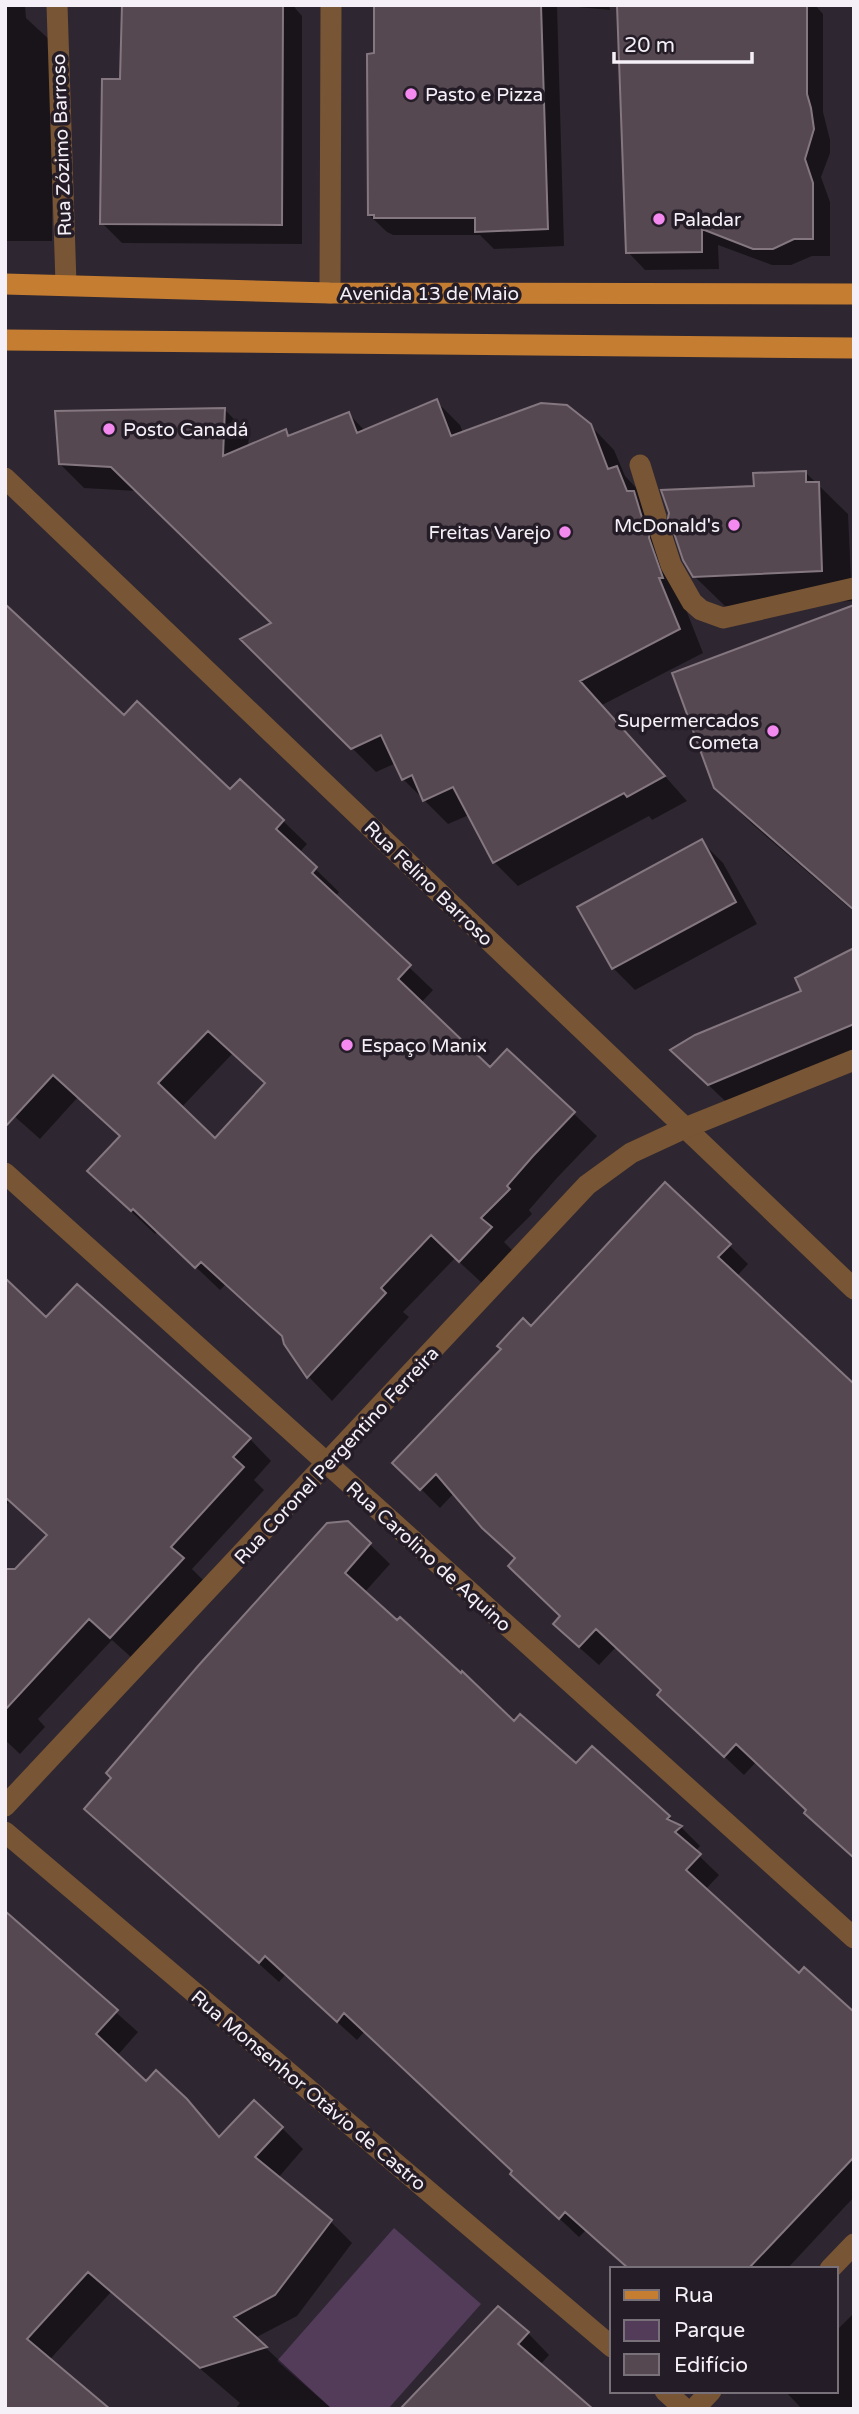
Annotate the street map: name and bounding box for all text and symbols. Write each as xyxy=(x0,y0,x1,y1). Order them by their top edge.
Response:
scale bar xyxy=(614,21,752,65)
text: 20 m xyxy=(624,33,675,58)
street label: Rua Zózimo Barroso xyxy=(48,53,76,237)
place label: Pasto e Pizza xyxy=(425,84,543,106)
marker: Pasto e Pizza xyxy=(403,86,419,102)
place label: Paladar xyxy=(673,209,742,231)
marker: Paladar xyxy=(651,211,667,227)
street label: Avenida 13 de Maio xyxy=(339,283,519,305)
place label: Posto Canadá xyxy=(123,419,249,441)
marker: Posto Canadá xyxy=(101,421,117,437)
place label: McDonald's xyxy=(614,515,720,537)
marker: McDonald's xyxy=(726,517,742,533)
place label: Freitas Varejo xyxy=(429,522,551,544)
marker: Freitas Varejo xyxy=(557,524,573,540)
place label: Supermercados Cometa xyxy=(617,710,759,754)
marker: Supermercados Cometa xyxy=(765,723,781,739)
street label: Rua Felino Barroso xyxy=(359,817,497,951)
place label: Espaço Manix xyxy=(361,1035,487,1057)
marker: Espaço Manix xyxy=(339,1037,355,1053)
street label: Rua Coronel Pergentino Ferreira xyxy=(230,1342,443,1569)
street label: Rua Carolino de Aquino xyxy=(342,1477,515,1636)
street label: Rua Monsenhor Otávio de Castro xyxy=(187,1986,430,2195)
legend xyxy=(610,2267,838,2393)
text: Rua xyxy=(674,2283,714,2308)
text: Parque xyxy=(674,2318,745,2343)
text: Edifício xyxy=(674,2353,748,2378)

